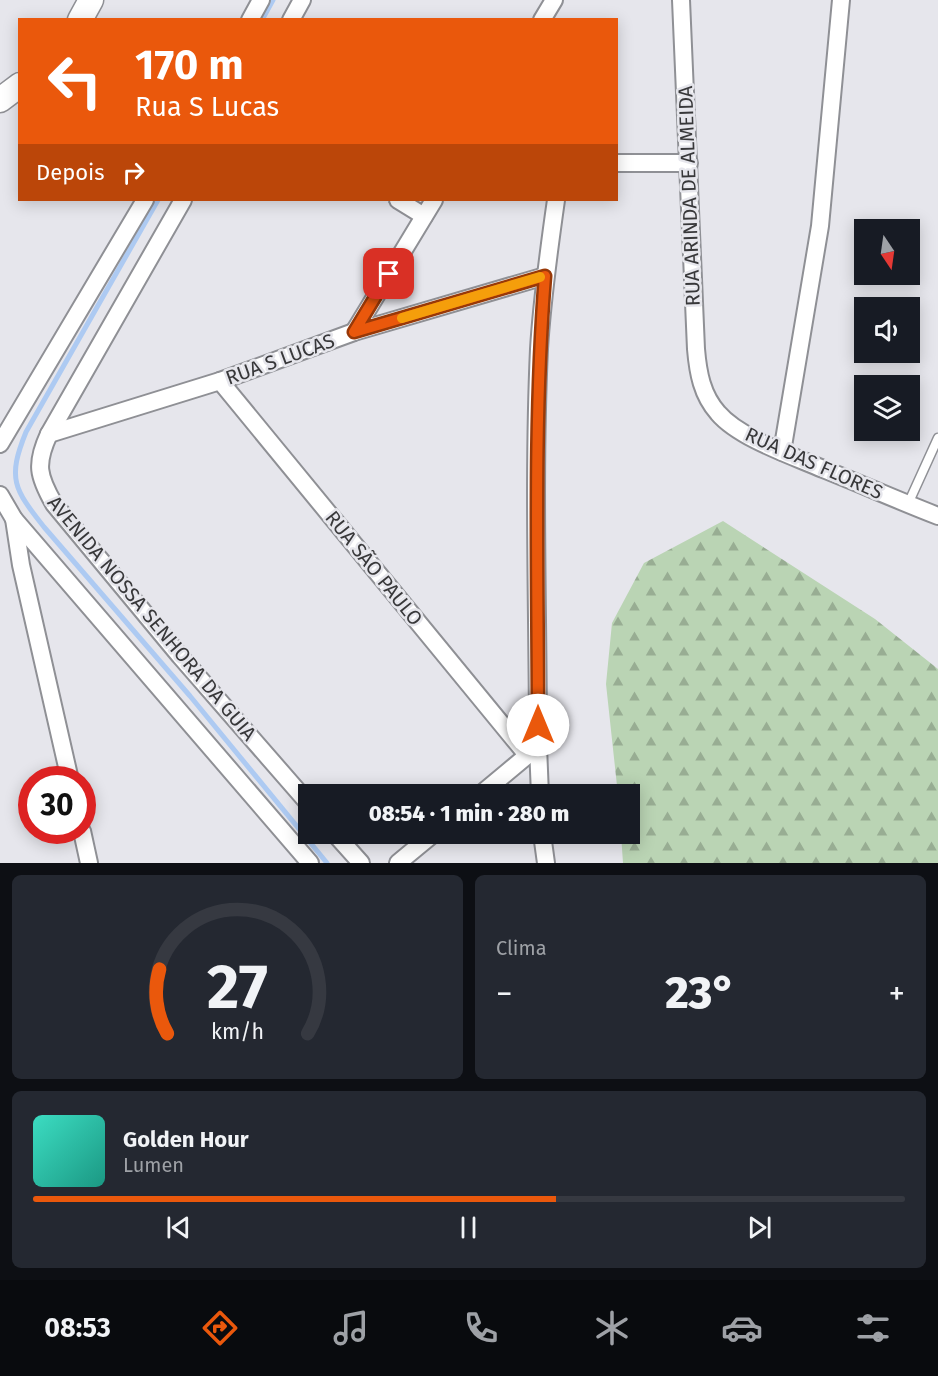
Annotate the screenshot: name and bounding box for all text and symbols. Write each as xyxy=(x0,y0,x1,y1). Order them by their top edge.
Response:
text: 170 m xyxy=(135,40,244,90)
icon: left xyxy=(36,42,114,120)
street label: RUA ARINDA DE ALMEIDA xyxy=(673,85,705,307)
text: Rua S Lucas xyxy=(135,91,279,123)
icon: right xyxy=(117,156,150,189)
text: Depois xyxy=(36,159,105,186)
north arrow xyxy=(854,219,920,285)
map controls xyxy=(854,219,920,441)
pin xyxy=(363,248,414,299)
icon: arrive xyxy=(372,257,405,290)
button: sound xyxy=(854,297,920,363)
street label: RUA S LUCAS xyxy=(222,328,338,390)
button: layers xyxy=(854,375,920,441)
street label: RUA DAS FLORES xyxy=(741,422,887,504)
street label: AVENIDA NOSSA SENHORA DA GUIA xyxy=(43,491,262,746)
street label: RUA SÃO PAULO xyxy=(320,506,428,630)
position arrow xyxy=(506,693,570,757)
speed limit sign: 30 xyxy=(18,766,96,844)
text: 08:54 · 1 min · 280 m xyxy=(369,800,569,827)
text: Clima xyxy=(496,936,547,960)
text: 27 xyxy=(207,950,268,1025)
text: 23° xyxy=(665,966,736,1020)
text: − xyxy=(496,974,513,1014)
text: + xyxy=(889,974,905,1014)
text: km/h xyxy=(211,1019,264,1045)
text: Golden Hour xyxy=(123,1126,249,1153)
text: Lumen xyxy=(123,1153,184,1177)
icon: previous xyxy=(162,1211,195,1244)
icon: pause xyxy=(452,1211,485,1244)
icon: next xyxy=(743,1211,776,1244)
icon: directions xyxy=(199,1307,241,1349)
icon: music xyxy=(330,1307,372,1349)
icon: phone xyxy=(460,1307,502,1349)
icon: climate xyxy=(591,1307,633,1349)
icon: car xyxy=(721,1307,763,1349)
icon: filters xyxy=(852,1307,894,1349)
text: 08:53 xyxy=(44,1312,111,1344)

